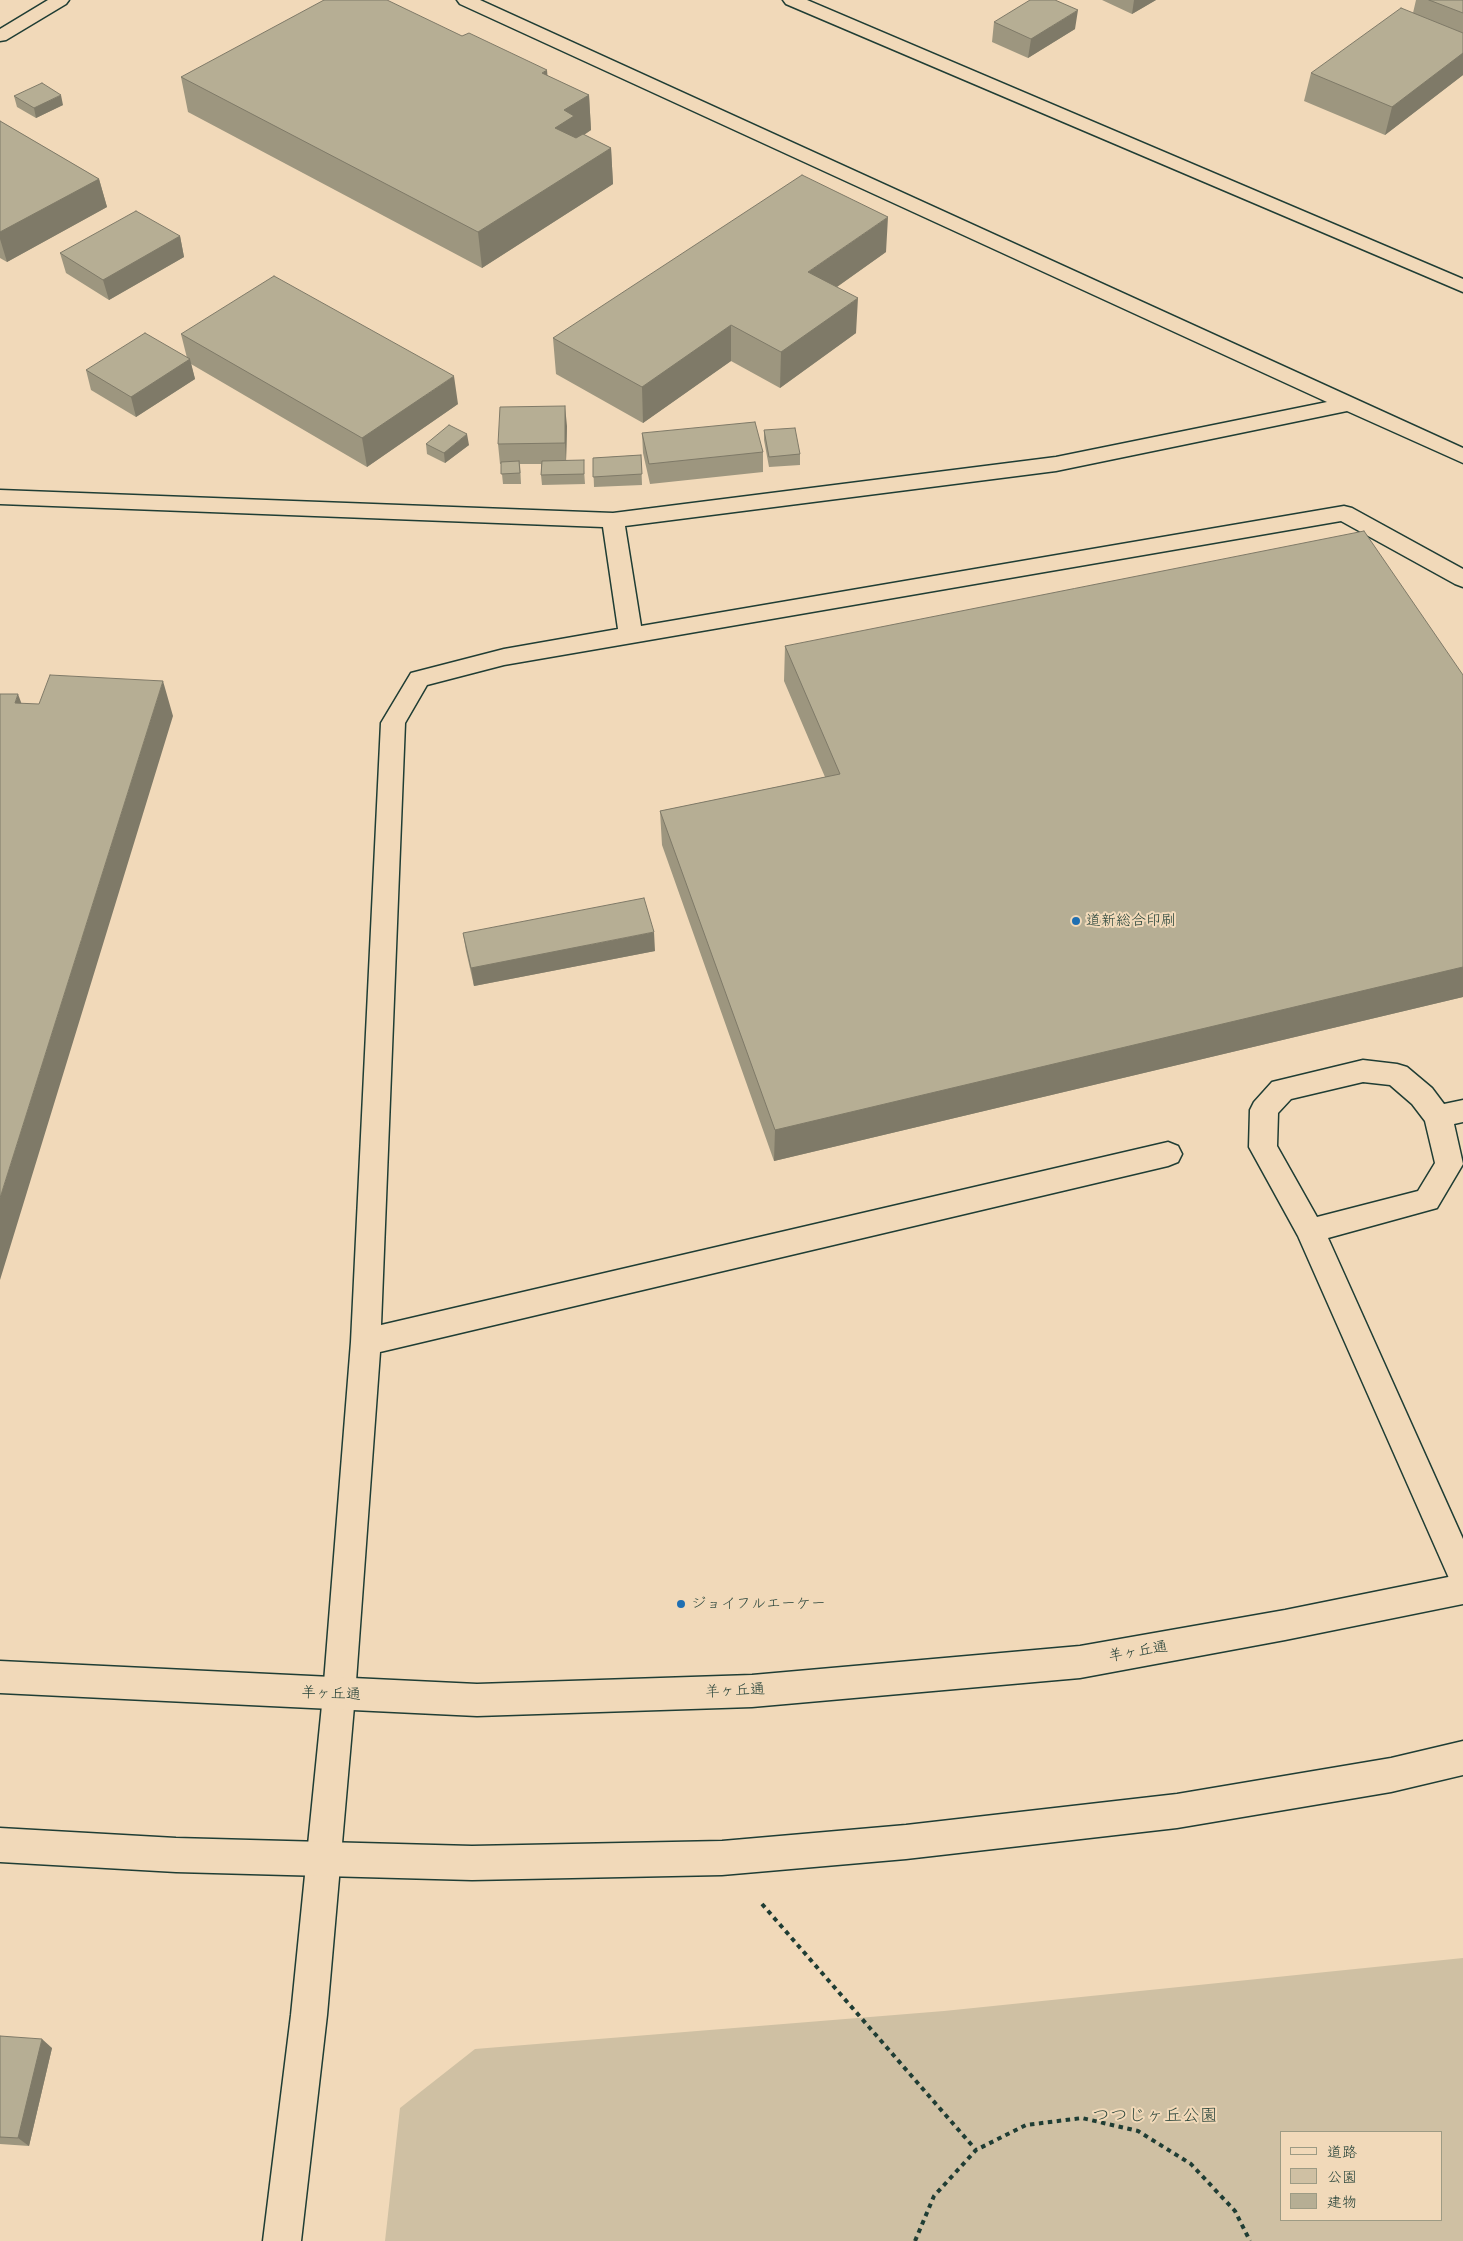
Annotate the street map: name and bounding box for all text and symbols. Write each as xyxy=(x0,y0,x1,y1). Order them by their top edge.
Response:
place label: 道新総合印刷 xyxy=(1086,912,1176,930)
marker: 道新総合印刷 xyxy=(1070,915,1082,927)
place label: ジョイフルエーケー xyxy=(691,1595,826,1613)
marker: ジョイフルエーケー xyxy=(675,1598,687,1610)
street label: 羊ヶ丘通 xyxy=(1107,1638,1169,1666)
street label: 羊ヶ丘通 xyxy=(705,1680,765,1702)
street label: 羊ヶ丘通 xyxy=(301,1684,361,1704)
park label: つつじヶ丘公園 xyxy=(1092,2105,1218,2127)
legend xyxy=(1280,2131,1443,2221)
text: 道路 xyxy=(1327,2142,1357,2162)
text: 公園 xyxy=(1327,2167,1357,2187)
text: 建物 xyxy=(1327,2192,1357,2212)

